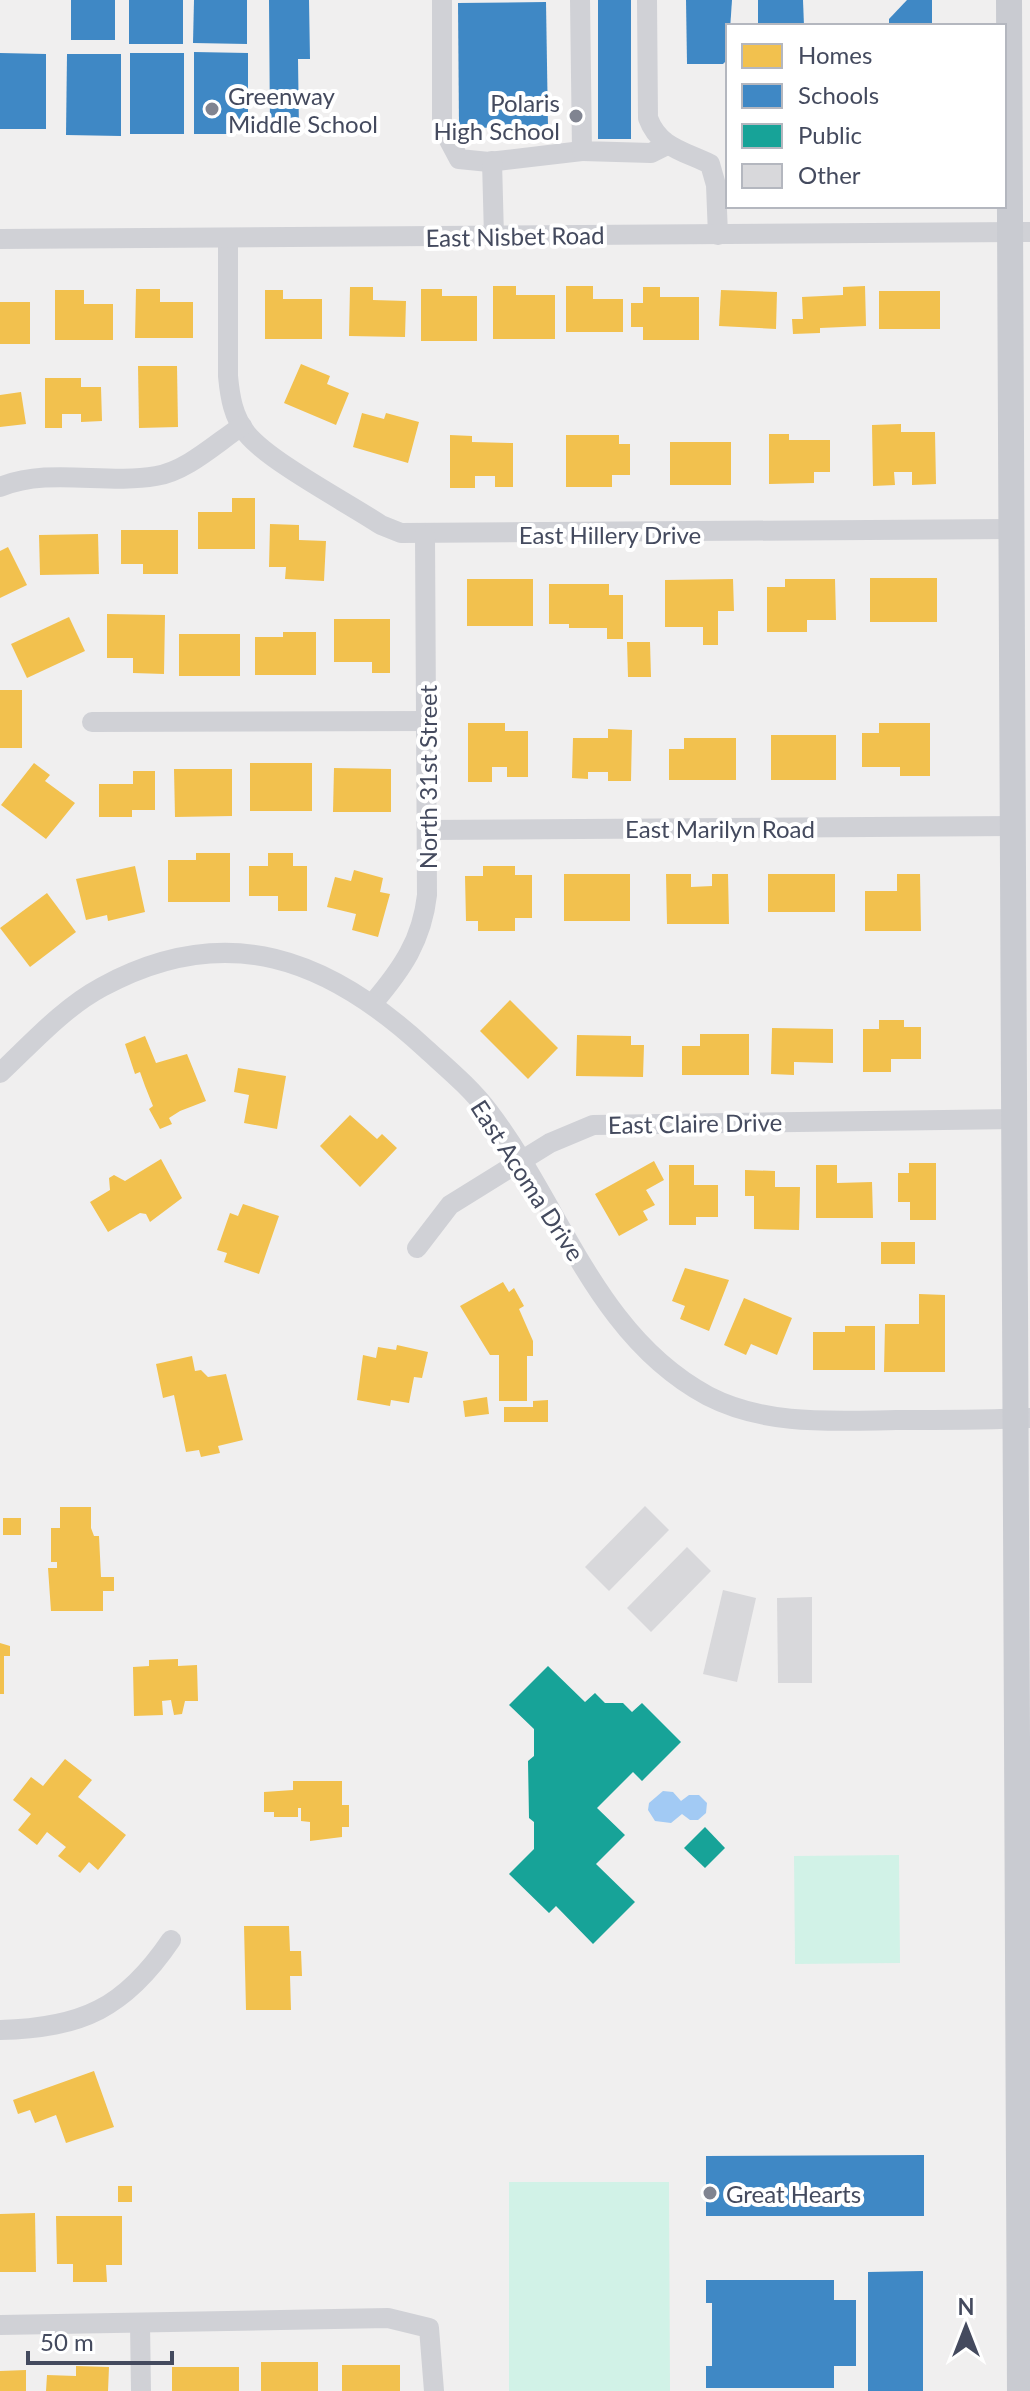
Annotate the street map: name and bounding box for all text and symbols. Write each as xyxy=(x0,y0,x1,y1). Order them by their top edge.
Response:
legend xyxy=(726,24,1006,208)
text: Homes xyxy=(798,40,872,69)
text: Schools xyxy=(798,80,879,109)
place label: Greenway Middle School xyxy=(228,81,378,138)
place label: Polaris High School xyxy=(433,88,560,145)
marker: Greenway Middle School xyxy=(203,100,221,118)
marker: Polaris High School xyxy=(567,107,585,125)
text: Public xyxy=(798,120,862,149)
text: Other xyxy=(798,160,861,189)
street label: East Nisbet Road xyxy=(425,220,605,252)
street label: East Hillery Drive xyxy=(519,520,701,549)
street label: North 31st Street xyxy=(413,684,442,869)
street label: East Marilyn Road xyxy=(625,814,815,843)
street label: East Acoma Drive xyxy=(465,1094,591,1266)
street label: East Claire Drive xyxy=(608,1107,782,1139)
place label: Great Hearts xyxy=(726,2179,861,2208)
marker: Great Hearts xyxy=(701,2184,719,2202)
north arrow xyxy=(926,2287,1006,2367)
text: N xyxy=(958,2293,974,2320)
scale bar xyxy=(28,2315,172,2365)
text: 50 m xyxy=(40,2327,94,2356)

